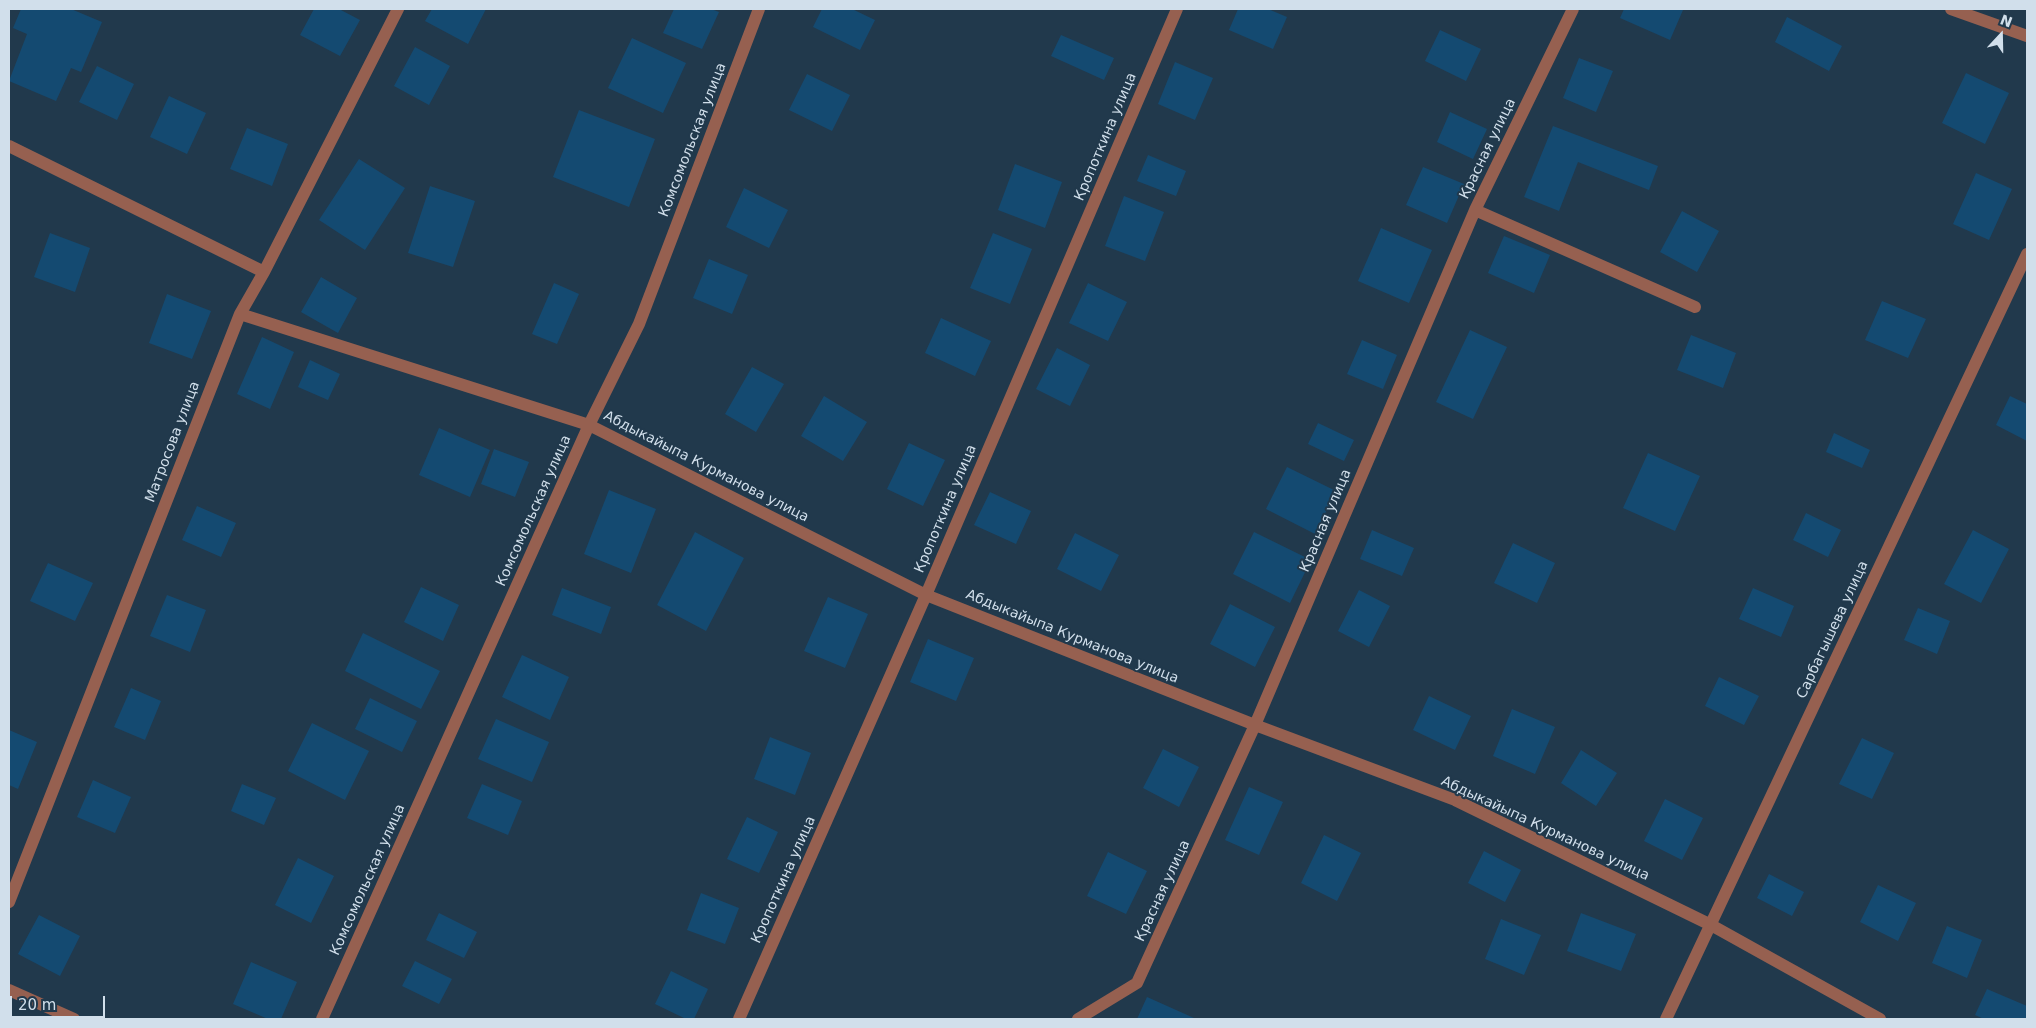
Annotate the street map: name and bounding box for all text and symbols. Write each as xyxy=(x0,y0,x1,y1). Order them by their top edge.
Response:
north arrow xyxy=(1976,10,2026,60)
text: N xyxy=(1998,11,2015,31)
street label: Комсомольская улица xyxy=(656,61,730,219)
street label: Кропоткина улица xyxy=(1071,70,1141,204)
street label: Красная улица xyxy=(1456,96,1520,202)
street label: Матросова улица xyxy=(142,379,204,505)
street label: Абдыкайыпа Курманова улица xyxy=(601,408,811,526)
street label: Комсомольская улица xyxy=(493,433,575,589)
street label: Кропоткина улица xyxy=(911,442,981,576)
street label: Красная улица xyxy=(1297,467,1355,575)
street label: Сарбагышева улица xyxy=(1794,558,1872,702)
street label: Абдыкайыпа Курманова улица xyxy=(963,587,1181,687)
street label: Абдыкайыпа Курманова улица xyxy=(1438,773,1652,885)
street label: Комсомольская улица xyxy=(327,802,409,958)
street label: Кропоткина улица xyxy=(748,814,820,946)
street label: Красная улица xyxy=(1132,838,1194,944)
scale bar xyxy=(12,986,108,1018)
text: 20 m xyxy=(18,996,56,1014)

